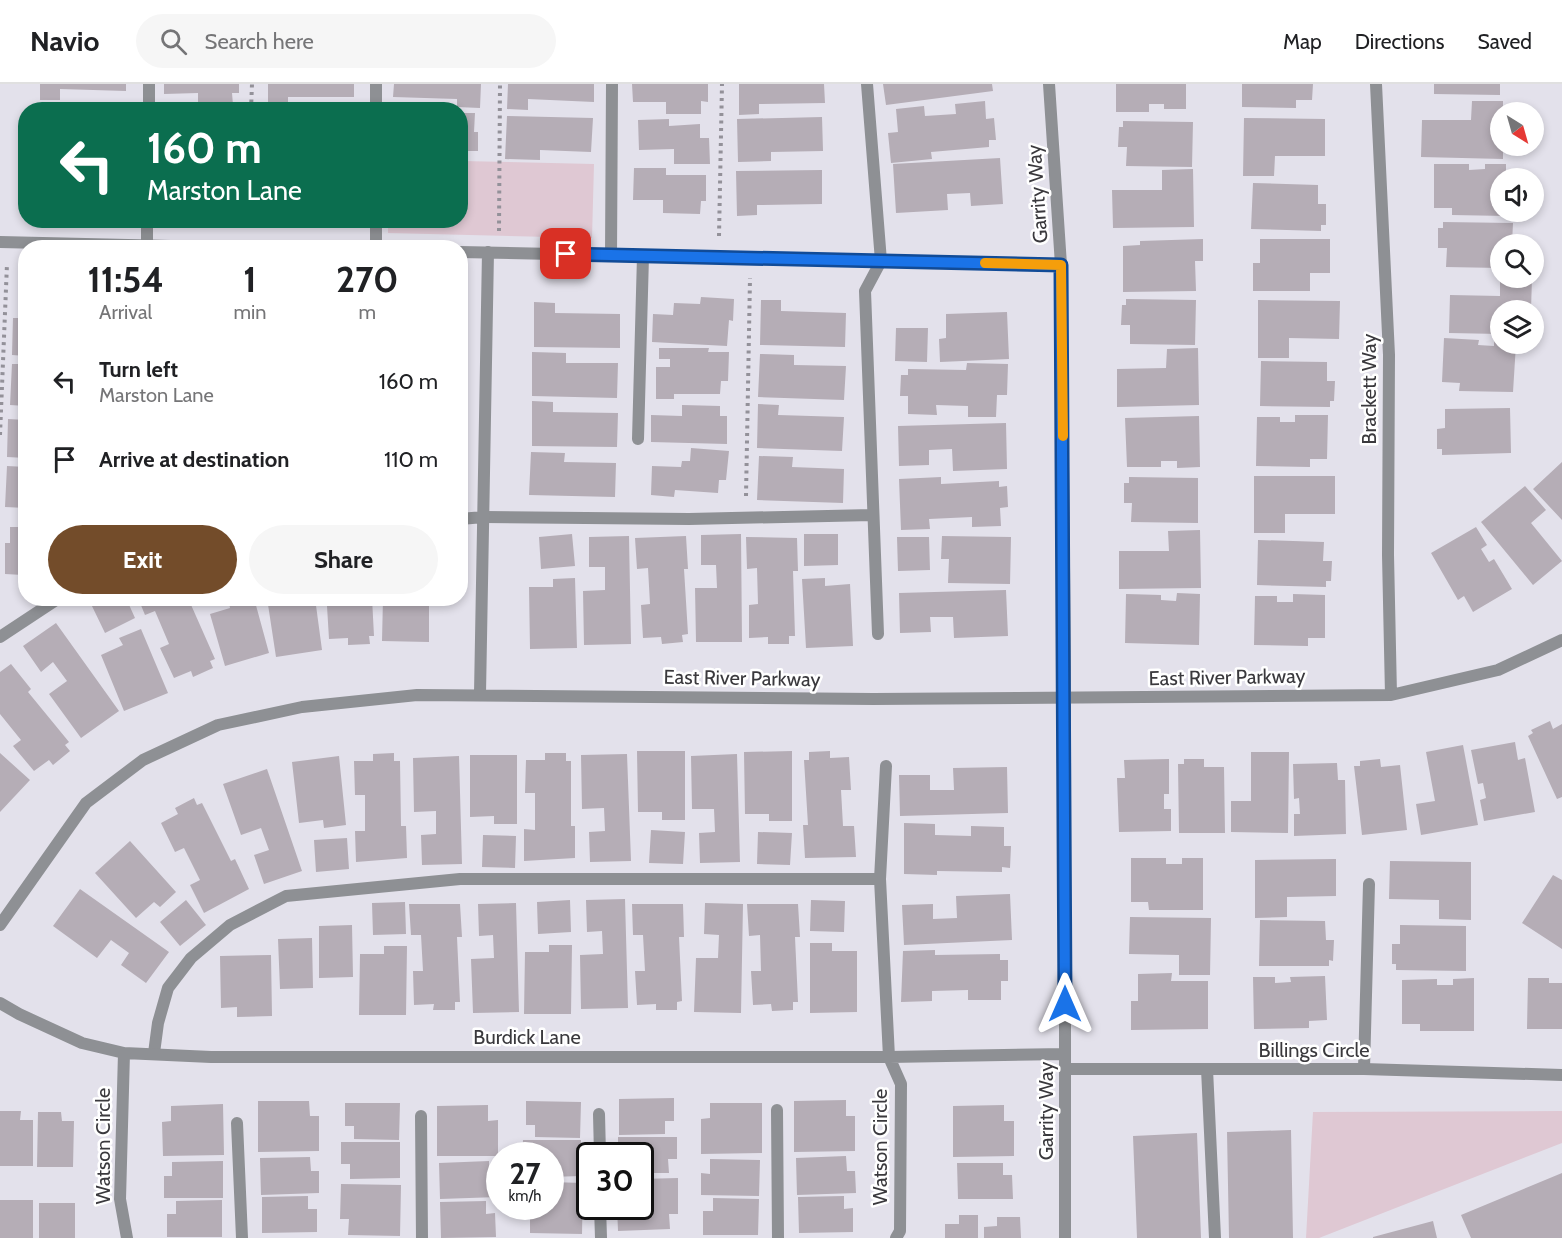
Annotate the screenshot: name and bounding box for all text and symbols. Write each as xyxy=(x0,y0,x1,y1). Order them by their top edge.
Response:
search box xyxy=(136,14,556,68)
text: Navio xyxy=(30,24,100,58)
icon: search xyxy=(157,25,190,58)
text: Search here xyxy=(205,28,314,55)
text: Map xyxy=(1283,29,1322,54)
text: Directions xyxy=(1355,29,1444,54)
text: Saved xyxy=(1477,29,1532,54)
north arrow xyxy=(1490,102,1544,156)
map controls xyxy=(1490,102,1544,354)
text: 160 m xyxy=(147,122,262,174)
icon: left xyxy=(48,126,126,204)
street label: Garrity Way xyxy=(1022,144,1052,244)
button: sound xyxy=(1490,168,1544,222)
text: Marston Lane xyxy=(147,174,302,207)
pin xyxy=(540,228,591,279)
button: search xyxy=(1490,234,1544,288)
icon: arrive xyxy=(549,237,582,270)
text: 11:54 xyxy=(88,257,164,301)
text: 1 xyxy=(243,257,257,301)
text: 270 xyxy=(336,257,398,301)
text: Arrival xyxy=(99,300,152,324)
text: min xyxy=(233,300,266,324)
text: m xyxy=(358,300,376,324)
button: layers xyxy=(1490,300,1544,354)
street label: Brackett Way xyxy=(1357,334,1381,444)
text: Turn left xyxy=(99,356,178,383)
icon: left xyxy=(48,365,81,398)
text: 160 m xyxy=(379,368,438,395)
text: Marston Lane xyxy=(99,383,214,407)
icon: arrive xyxy=(48,443,81,476)
text: Arrive at destination xyxy=(99,446,289,473)
text: 110 m xyxy=(384,446,438,473)
button: Exit xyxy=(48,525,237,594)
button: Share xyxy=(249,525,438,594)
street label: East River Parkway xyxy=(1148,664,1306,690)
street label: East River Parkway xyxy=(663,665,821,691)
position arrow xyxy=(1033,972,1097,1036)
street label: Burdick Lane xyxy=(473,1025,581,1049)
street label: Billings Circle xyxy=(1259,1038,1369,1062)
street label: Garrity Way xyxy=(1034,1062,1058,1160)
street label: Watson Circle xyxy=(91,1088,115,1204)
street label: Watson Circle xyxy=(868,1089,892,1205)
speed limit sign: 30 xyxy=(576,1142,654,1220)
text: 27 xyxy=(509,1155,541,1192)
text: km/h xyxy=(509,1187,541,1205)

